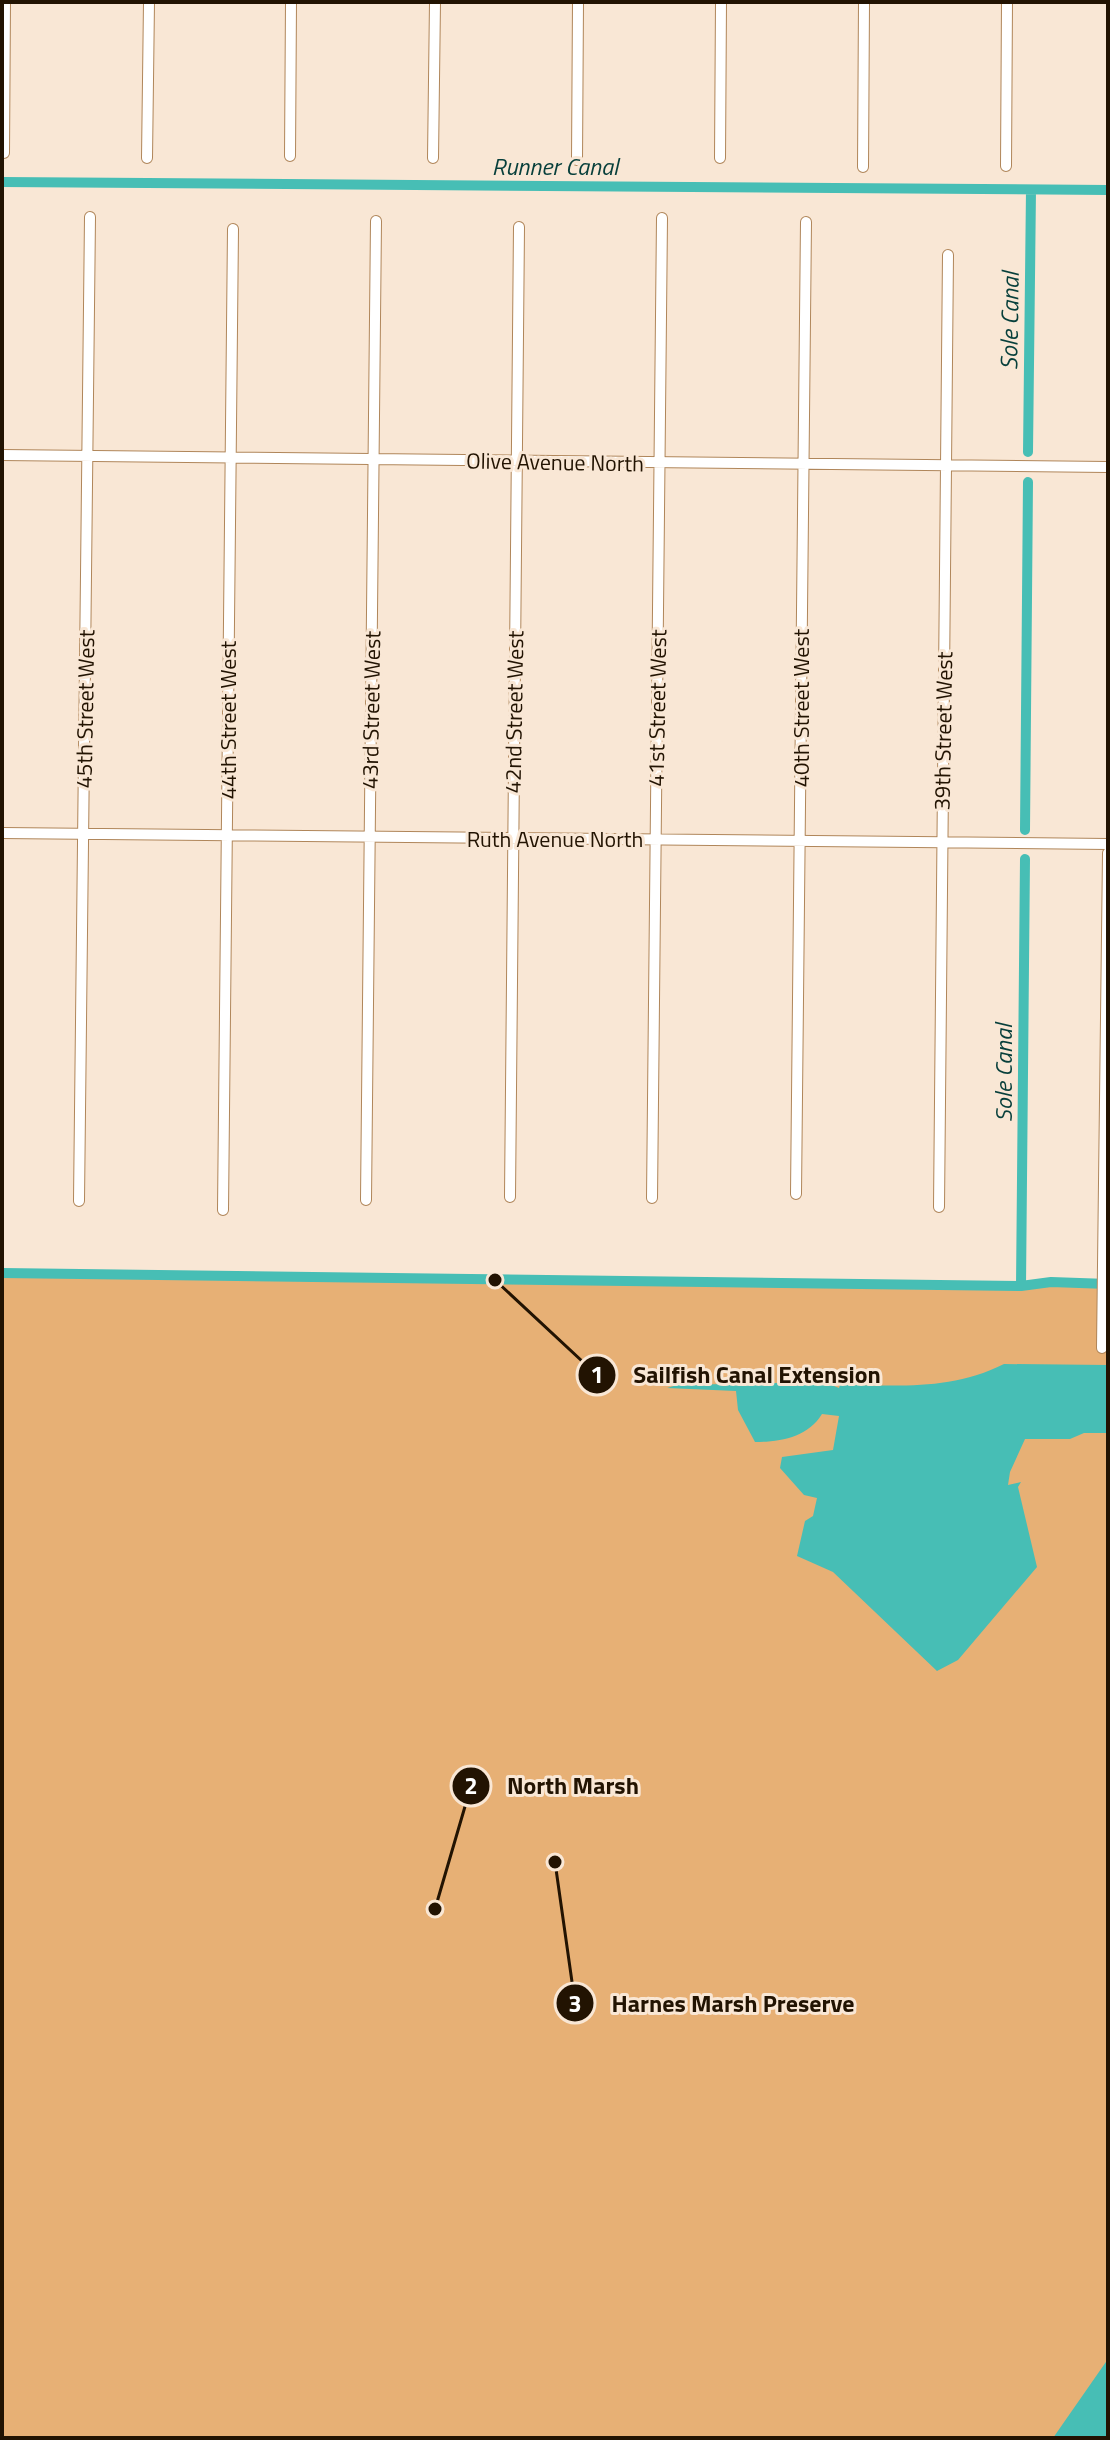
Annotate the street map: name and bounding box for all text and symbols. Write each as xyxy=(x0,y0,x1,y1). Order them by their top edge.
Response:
water label: Runner Canal xyxy=(492,148,621,184)
water label: Sole Canal xyxy=(990,269,1028,370)
street label: Olive Avenue North xyxy=(466,443,644,481)
street label: 40th Street West xyxy=(784,628,818,787)
street label: 45th Street West xyxy=(67,629,103,789)
street label: 41st Street West xyxy=(639,629,675,787)
street label: 43rd Street West xyxy=(353,630,389,789)
street label: 42nd Street West xyxy=(496,630,532,794)
street label: 44th Street West xyxy=(211,640,245,799)
street label: 39th Street West xyxy=(925,651,961,811)
street label: Ruth Avenue North xyxy=(467,822,643,856)
water label: Sole Canal xyxy=(985,1021,1021,1122)
callout: Sailfish Canal Extension xyxy=(577,1351,897,1399)
text: 1 xyxy=(590,1356,604,1392)
text: Sailfish Canal Extension xyxy=(633,1356,881,1392)
callout: North Marsh xyxy=(451,1762,655,1810)
text: 2 xyxy=(464,1767,478,1803)
text: North Marsh xyxy=(507,1767,639,1803)
callout: Harnes Marsh Preserve xyxy=(555,1979,870,2027)
text: 3 xyxy=(568,1985,582,2021)
text: Harnes Marsh Preserve xyxy=(611,1985,855,2021)

